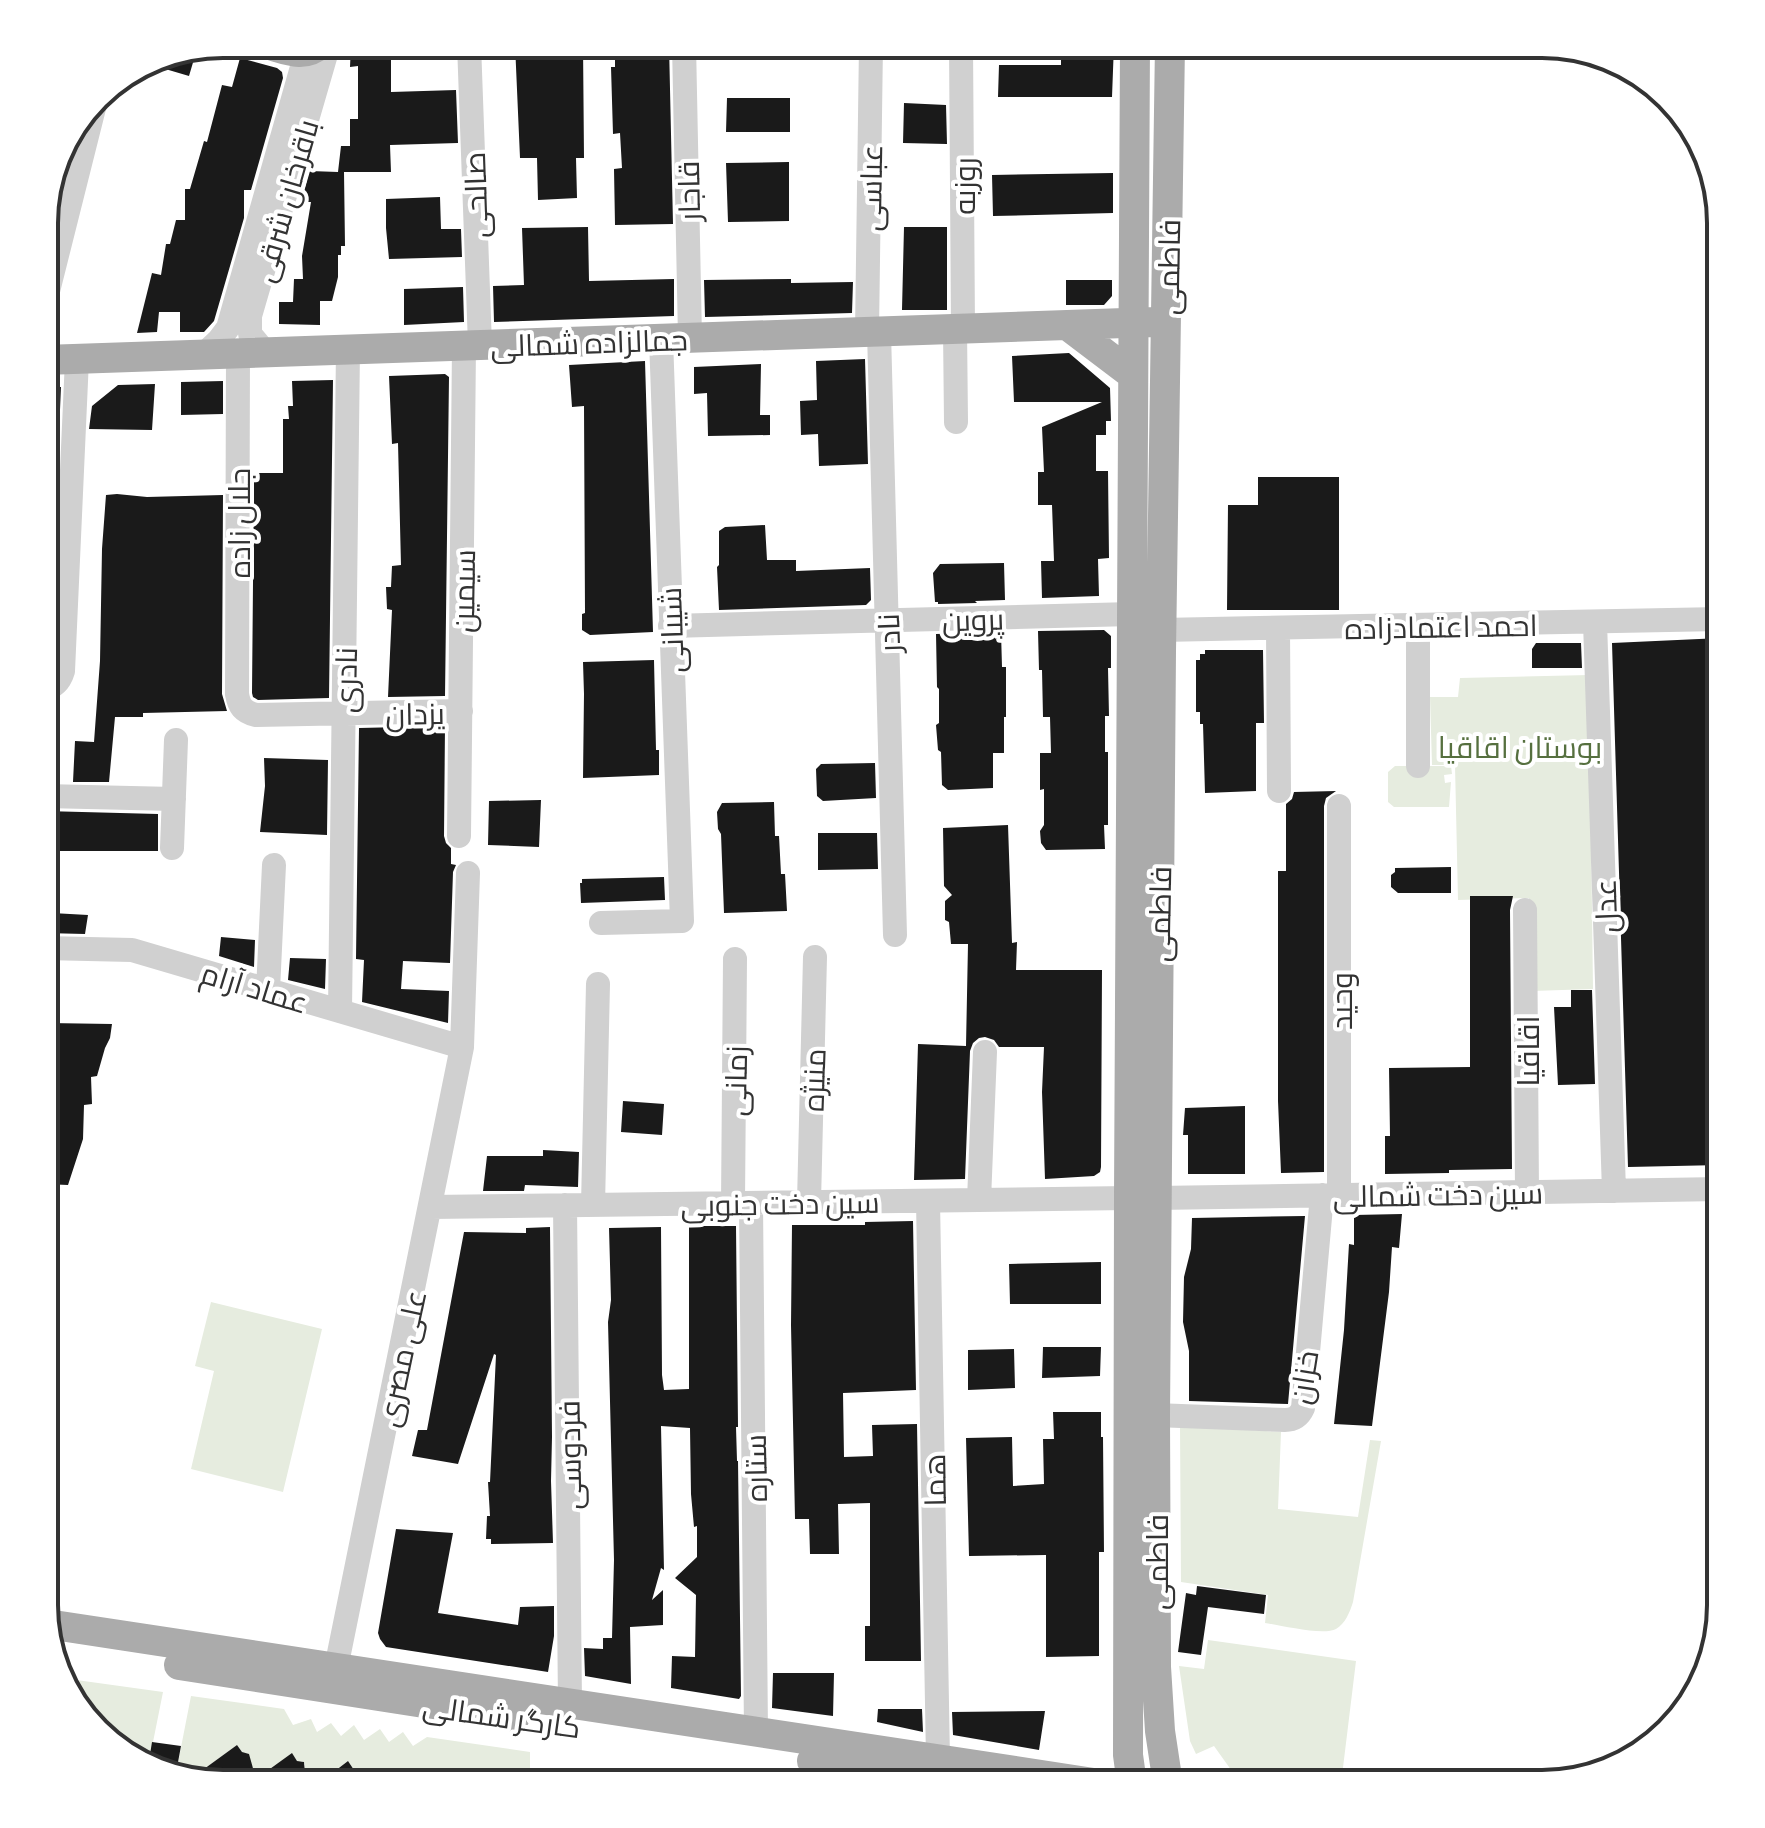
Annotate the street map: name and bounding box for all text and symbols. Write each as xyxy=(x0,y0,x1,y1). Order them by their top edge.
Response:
street label: باقرخان شرقی xyxy=(243,114,327,286)
street label: عباسی xyxy=(850,144,890,232)
street label: صالحی xyxy=(454,151,496,239)
street label: روزبه xyxy=(944,157,982,215)
street label: قاجار xyxy=(668,160,707,224)
street label: فاطمی xyxy=(1148,219,1188,315)
street label: جمالزاده شمالی xyxy=(490,319,688,365)
street label: جلال زاده xyxy=(219,468,257,578)
street label: سیمین xyxy=(443,549,483,633)
street label: شیبانی xyxy=(650,586,692,674)
street label: پروین xyxy=(941,598,1005,641)
street label: احمد اعتمادزاده xyxy=(1344,605,1538,646)
street label: نادر xyxy=(868,613,907,655)
street label: نادری xyxy=(325,647,364,713)
street label: یزدان xyxy=(385,693,445,732)
park label: بوستان اقاقیا xyxy=(1438,727,1602,765)
street label: فاطمی xyxy=(1139,866,1179,962)
street label: عدل xyxy=(1585,878,1624,934)
street label: عماد آرام xyxy=(196,952,313,1024)
street label: وحید xyxy=(1321,972,1359,1030)
street label: اقاقیا xyxy=(1508,1015,1545,1087)
street label: زمانی xyxy=(715,1045,755,1117)
street label: منیژه xyxy=(792,1048,833,1112)
street label: سین دخت شمالی xyxy=(1332,1173,1544,1215)
street label: سین دخت جنوبی xyxy=(680,1182,880,1224)
street label: علی مصری xyxy=(367,1286,434,1430)
street label: خزان xyxy=(1280,1348,1325,1407)
street label: فردوسی xyxy=(549,1400,589,1510)
street label: ستاره xyxy=(735,1434,774,1502)
street label: هما xyxy=(914,1453,952,1507)
street label: فاطمی xyxy=(1137,1514,1176,1610)
street label: کارگر شمالی xyxy=(420,1686,583,1746)

